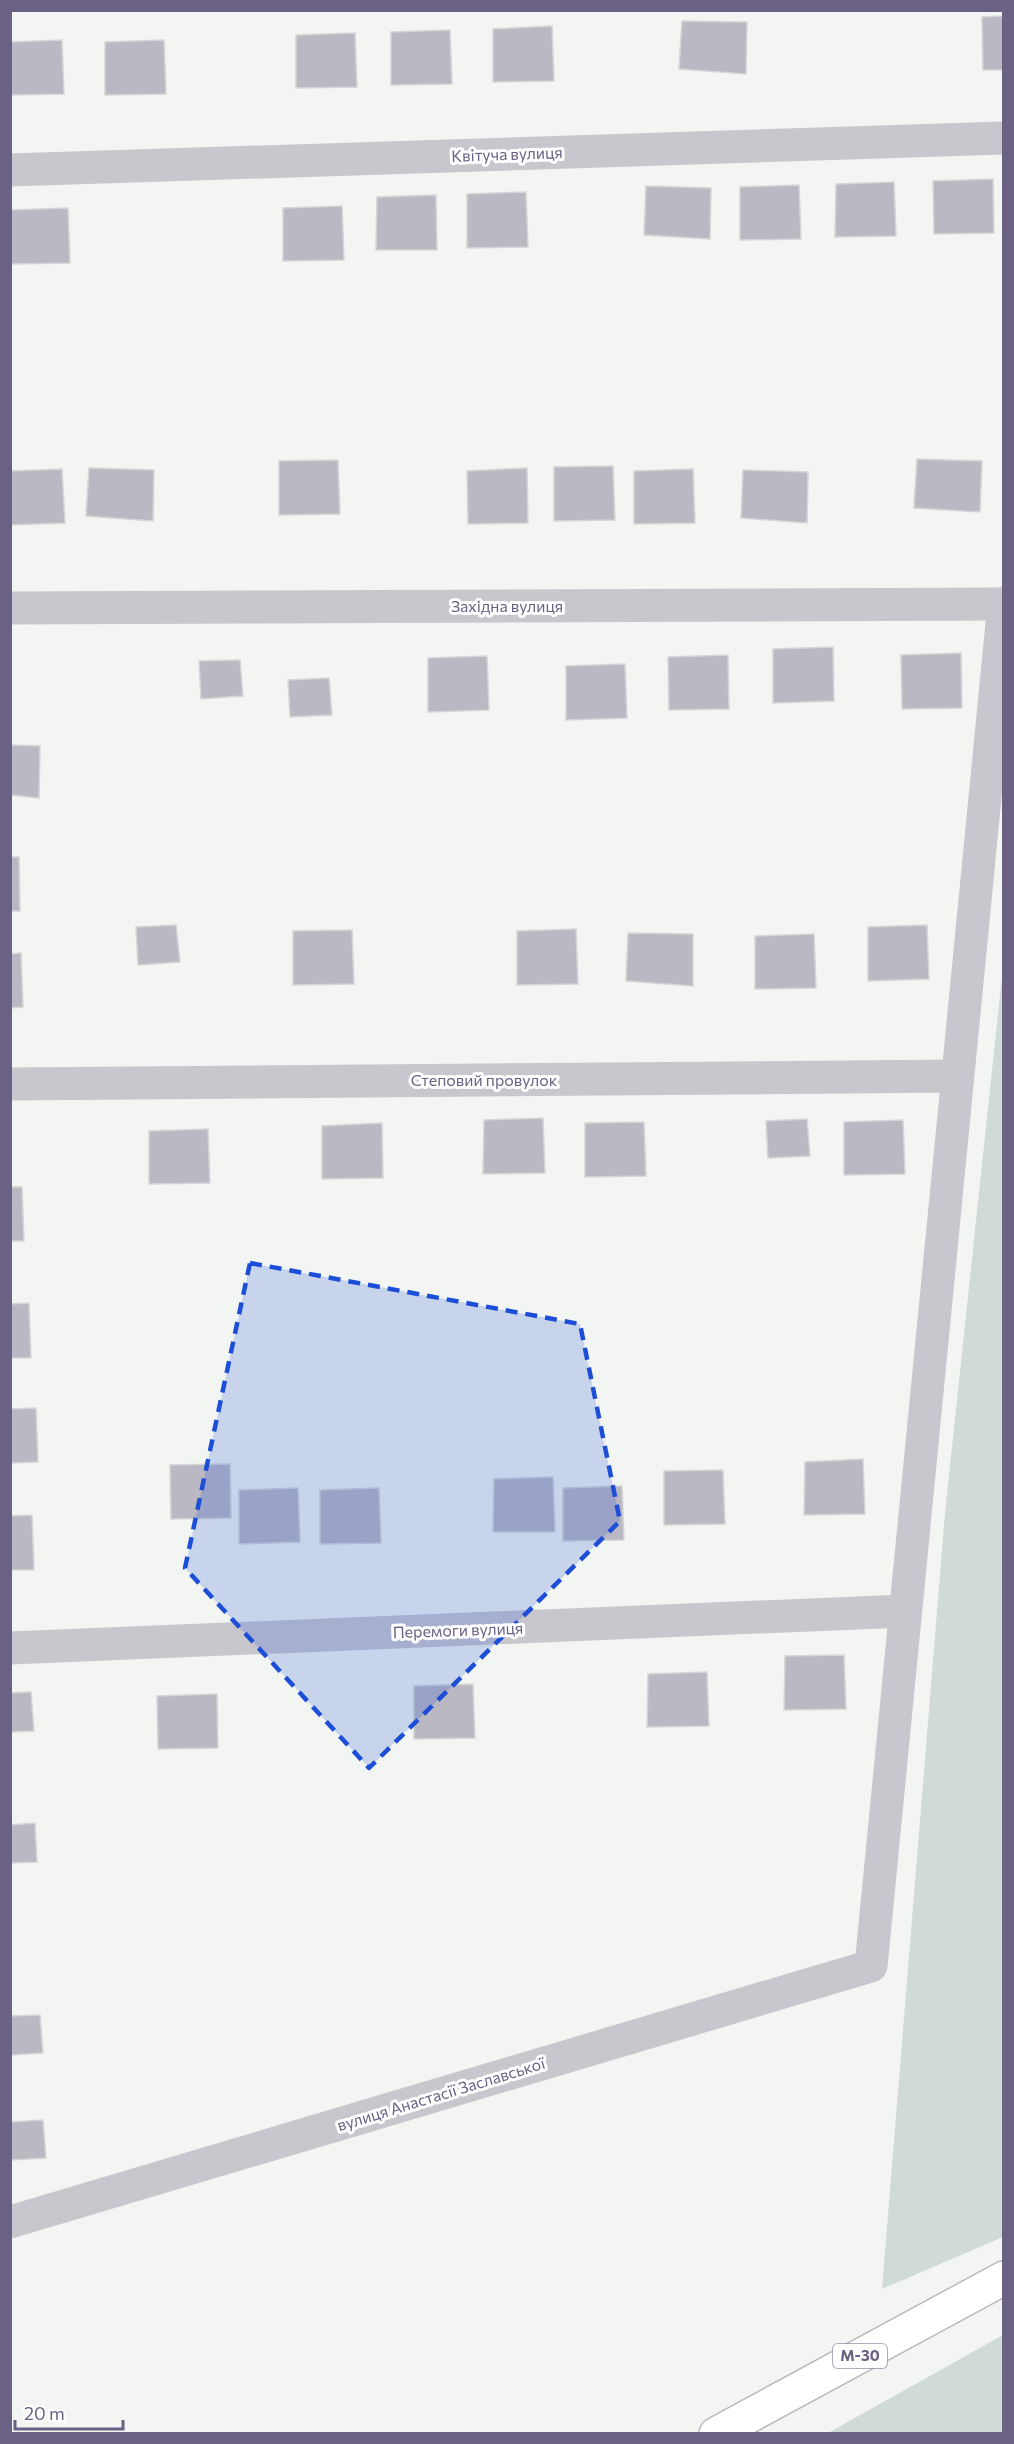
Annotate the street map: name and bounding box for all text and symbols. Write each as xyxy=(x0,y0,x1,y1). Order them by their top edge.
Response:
street label: Квітуча вулиця xyxy=(451,142,563,165)
street label: Західна вулиця xyxy=(451,596,563,615)
street label: Степовий провулок xyxy=(411,1070,558,1089)
street label: Перемоги вулиця xyxy=(392,1618,524,1641)
street label: вулиця Анастасії Заславської xyxy=(335,2053,548,2134)
road number: М-30 xyxy=(833,2344,887,2368)
scale bar xyxy=(15,2393,123,2431)
text: 20 m xyxy=(24,2402,65,2424)

